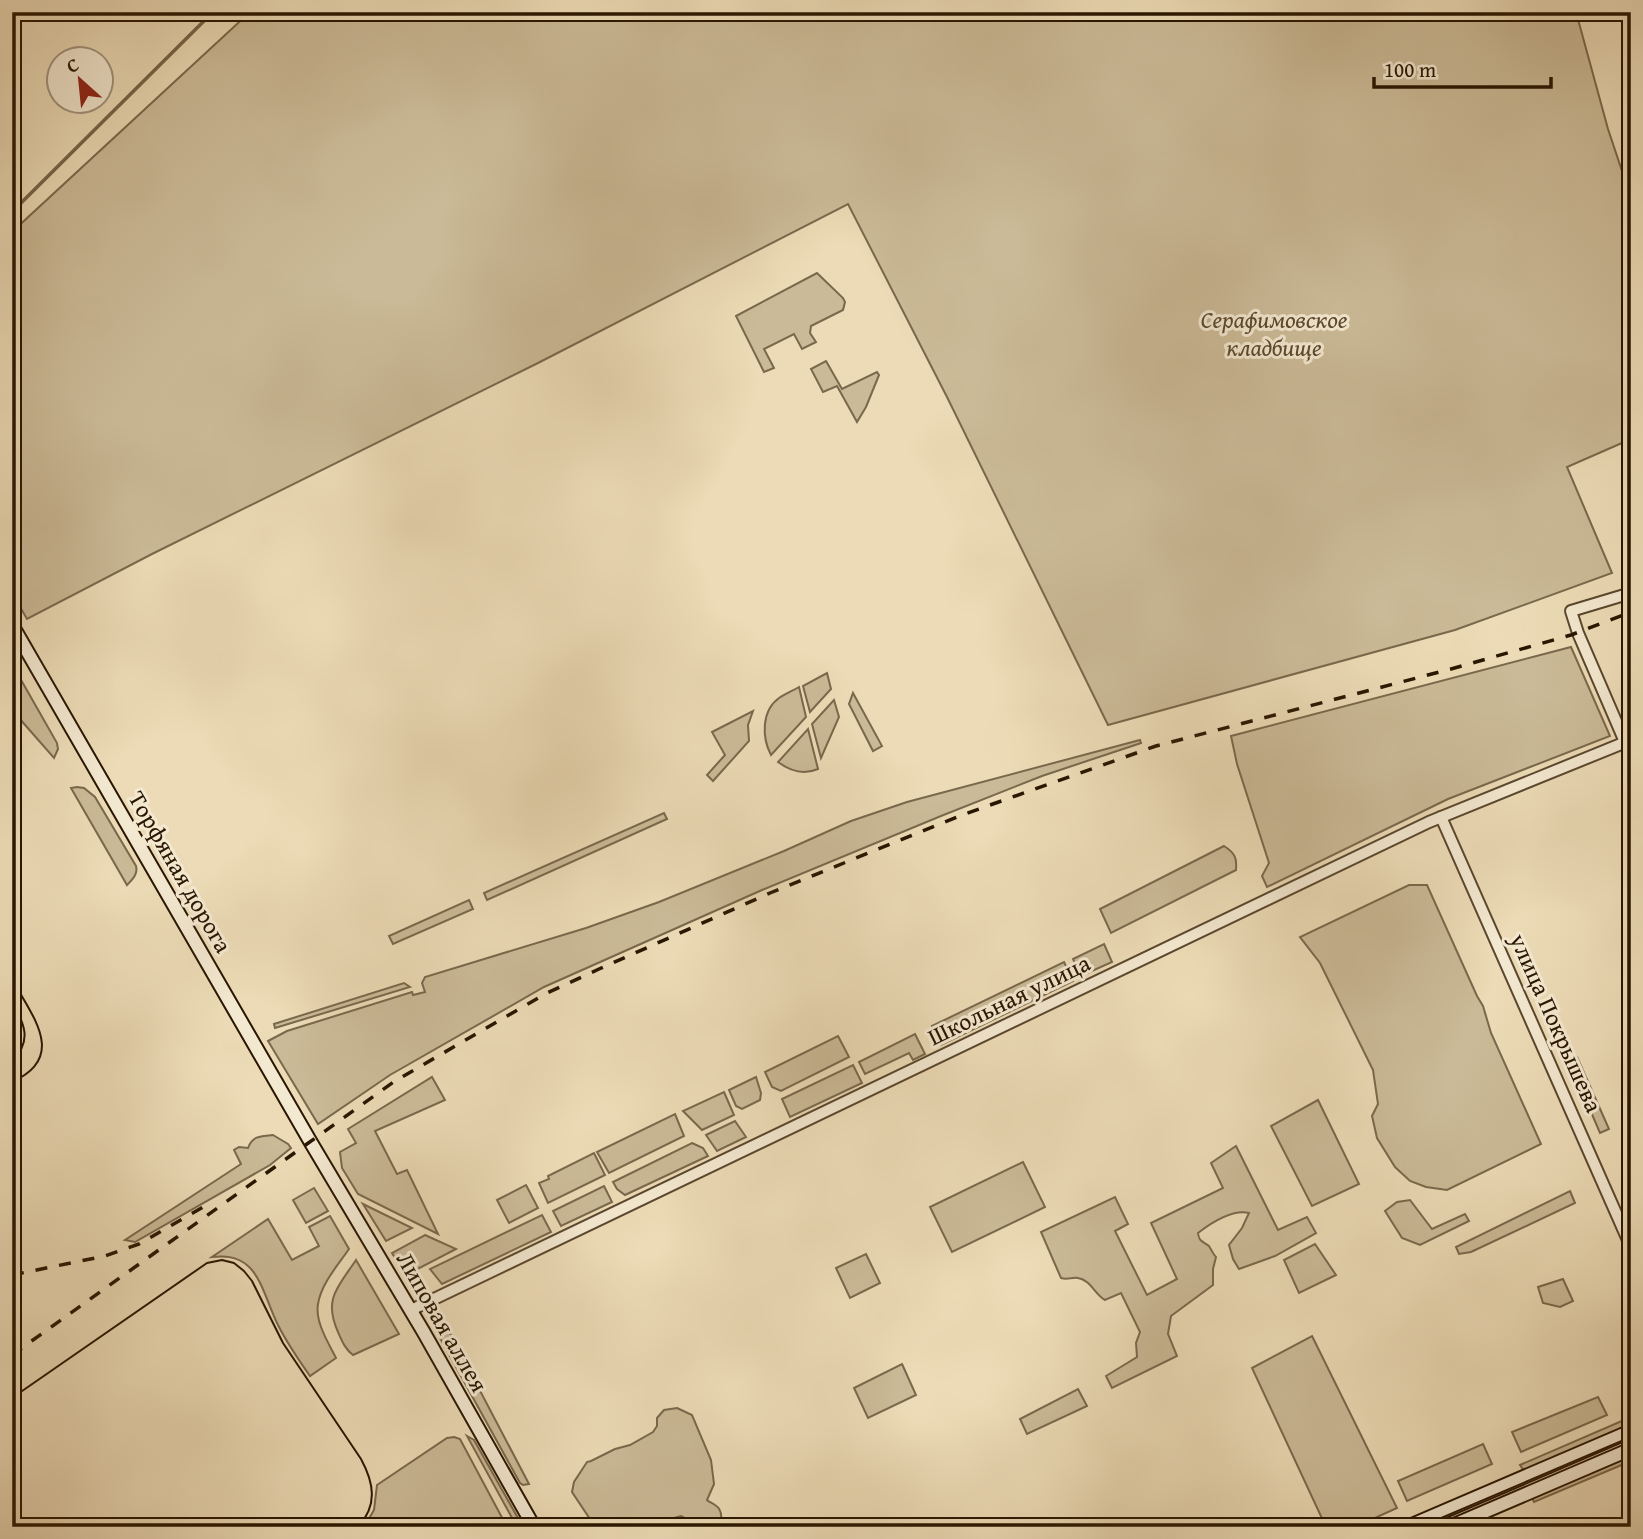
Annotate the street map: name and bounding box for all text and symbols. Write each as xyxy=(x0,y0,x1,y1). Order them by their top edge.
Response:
north arrow xyxy=(46,46,116,116)
scale bar xyxy=(1374,46,1550,90)
text: С xyxy=(61,50,84,80)
text: 100 m xyxy=(1384,54,1436,85)
park label: Серафимовское кладбище xyxy=(1201,302,1348,365)
street label: Торфяная дорога xyxy=(120,784,241,960)
street label: улица Покрышева xyxy=(1501,927,1612,1118)
street label: Школьная улица xyxy=(922,945,1097,1054)
street label: Липовая аллея xyxy=(388,1245,497,1399)

